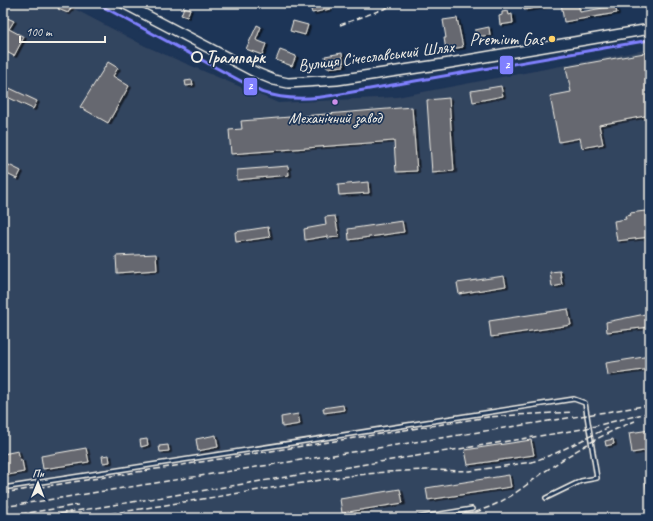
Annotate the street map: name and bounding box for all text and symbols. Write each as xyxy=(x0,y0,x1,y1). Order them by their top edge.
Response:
scale bar xyxy=(20,18,105,44)
text: 100 m xyxy=(26,24,53,40)
place label: Premium Gas xyxy=(469,29,546,50)
marker: Premium Gas xyxy=(547,34,557,44)
street label: Вулиця Січеславський Шлях xyxy=(297,36,456,76)
place label: Трампарк xyxy=(206,47,266,68)
marker: Трампарк xyxy=(191,51,203,63)
line badge: 2 xyxy=(499,55,514,75)
text: 2 xyxy=(505,58,511,72)
line badge: 2 xyxy=(243,77,258,96)
text: 2 xyxy=(248,79,254,93)
marker: Механічний завод xyxy=(330,97,340,107)
place label: Механічний завод xyxy=(288,108,383,128)
north arrow xyxy=(18,463,58,503)
text: Пн xyxy=(32,466,45,480)

